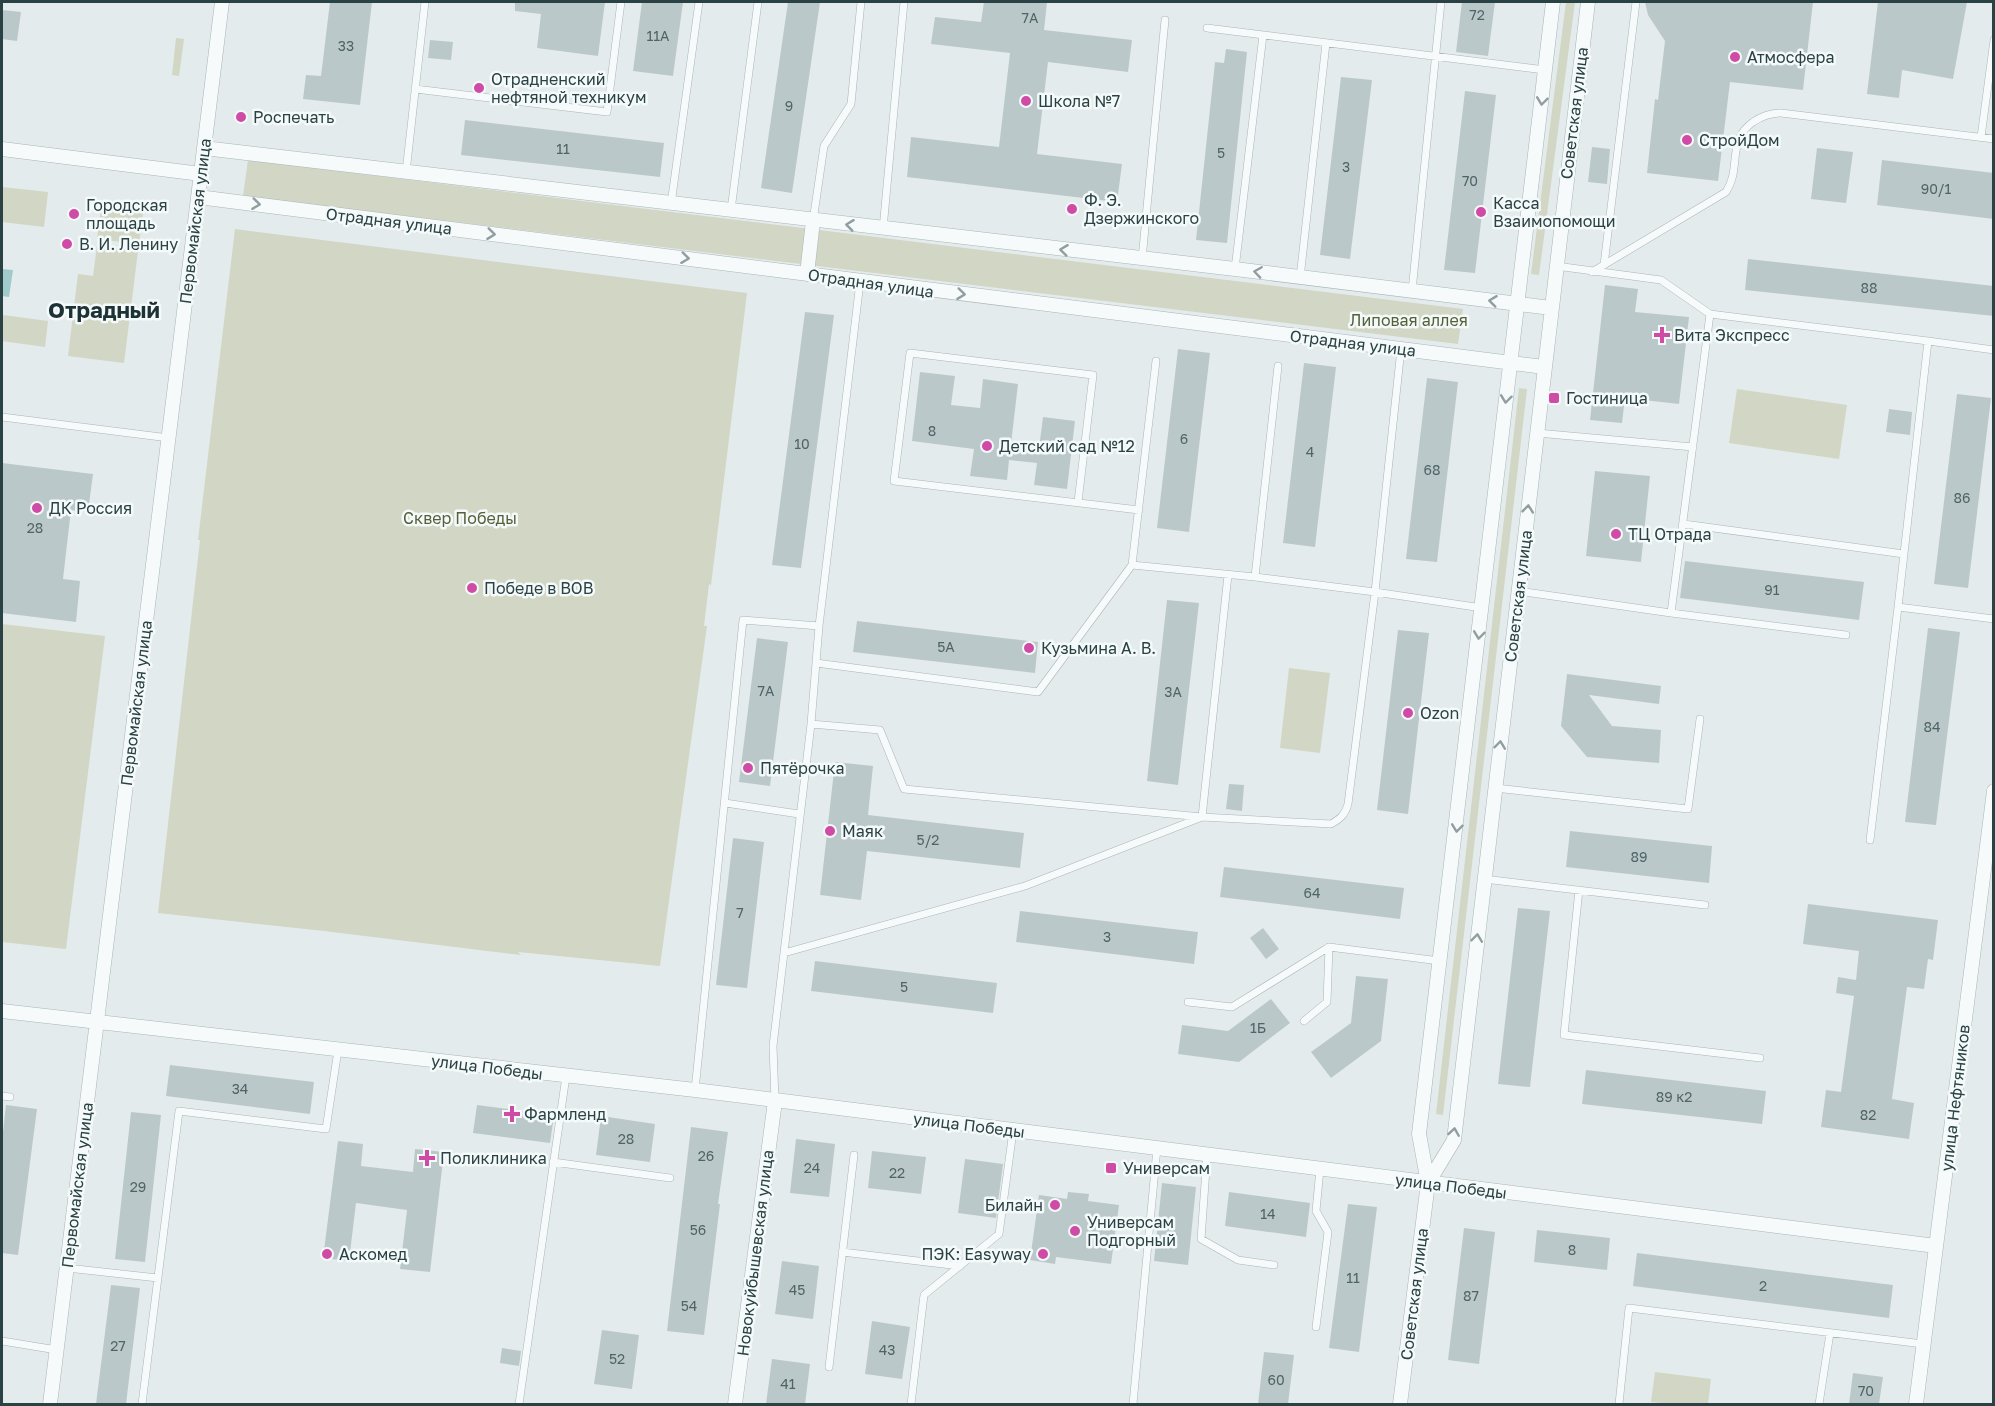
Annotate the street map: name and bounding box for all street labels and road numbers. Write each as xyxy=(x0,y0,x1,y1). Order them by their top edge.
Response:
street label: Советская улица xyxy=(1556,46,1592,180)
street label: Первомайская улица xyxy=(175,137,215,305)
street label: Отрадная улица xyxy=(325,203,453,239)
street label: Отрадная улица xyxy=(807,264,935,302)
street label: Отрадная улица xyxy=(1289,325,1417,361)
street label: Советская улица xyxy=(1500,529,1536,663)
street label: Первомайская улица xyxy=(116,619,156,787)
street label: улица Нефтяников xyxy=(1936,1023,1974,1173)
street label: улица Победы xyxy=(430,1050,544,1084)
street label: Первомайская улица xyxy=(57,1101,97,1269)
street label: улица Победы xyxy=(912,1108,1026,1142)
street label: Новокуйбышевская улица xyxy=(732,1149,778,1357)
street label: улица Победы xyxy=(1394,1169,1508,1203)
street label: Советская улица xyxy=(1396,1227,1432,1361)

